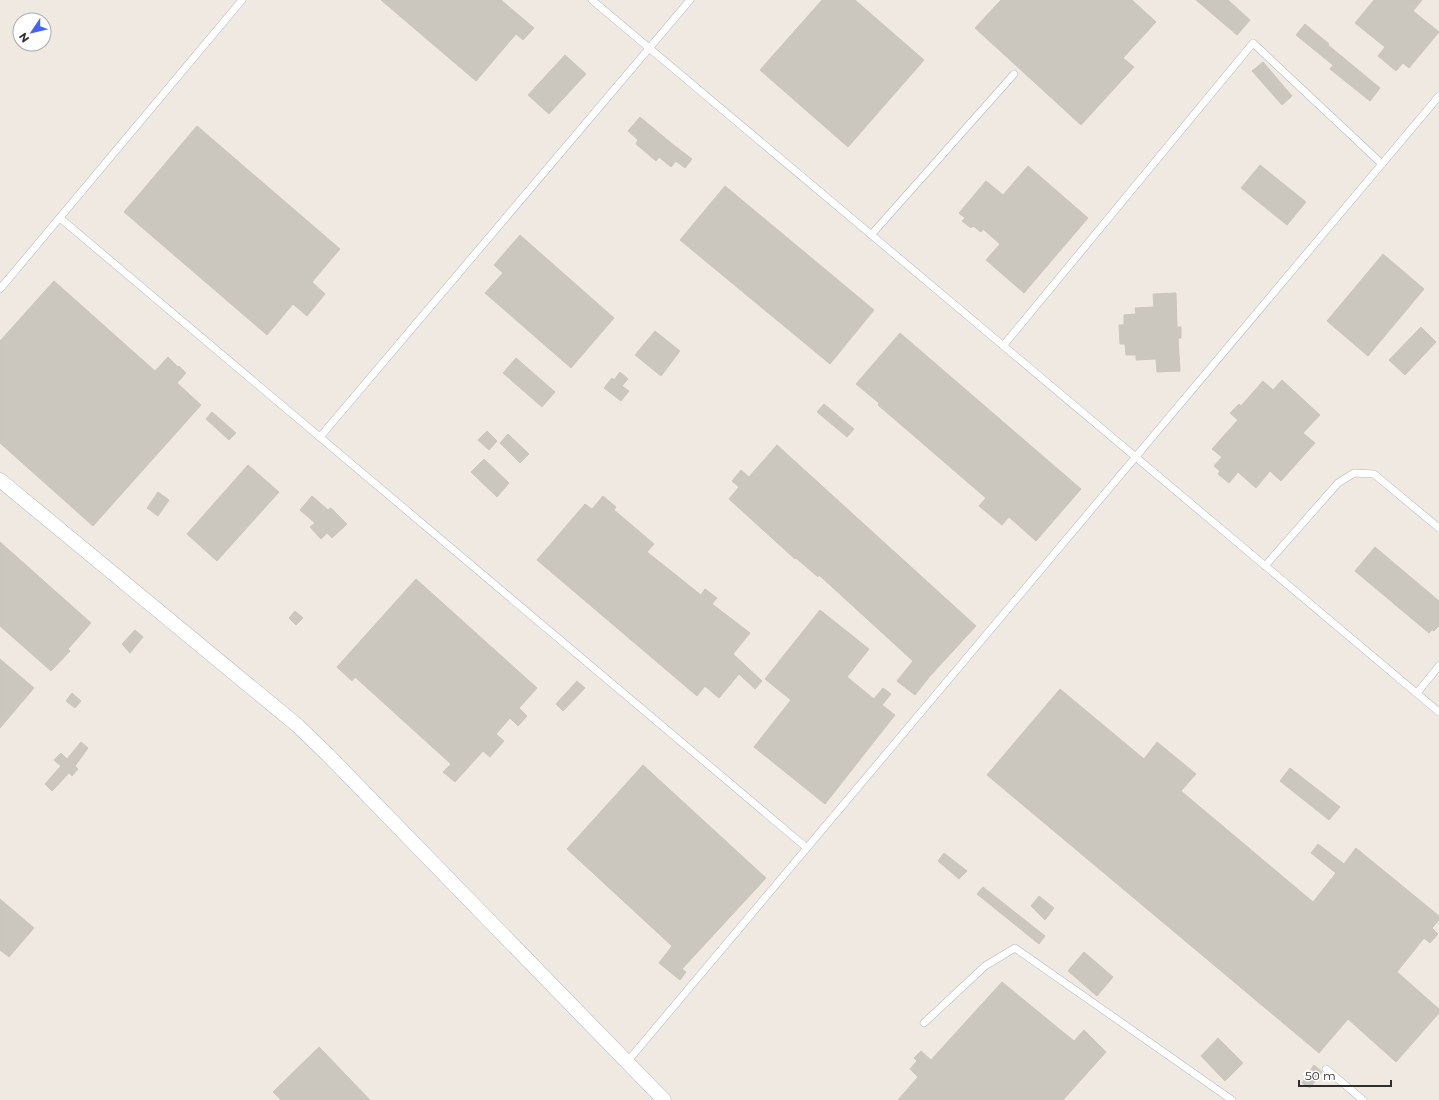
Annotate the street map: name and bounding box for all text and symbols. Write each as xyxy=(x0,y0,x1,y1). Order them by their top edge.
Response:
north arrow xyxy=(12,12,52,52)
text: N xyxy=(16,30,32,45)
scale bar xyxy=(1299,1062,1391,1088)
text: 50 m xyxy=(1305,1068,1336,1083)

